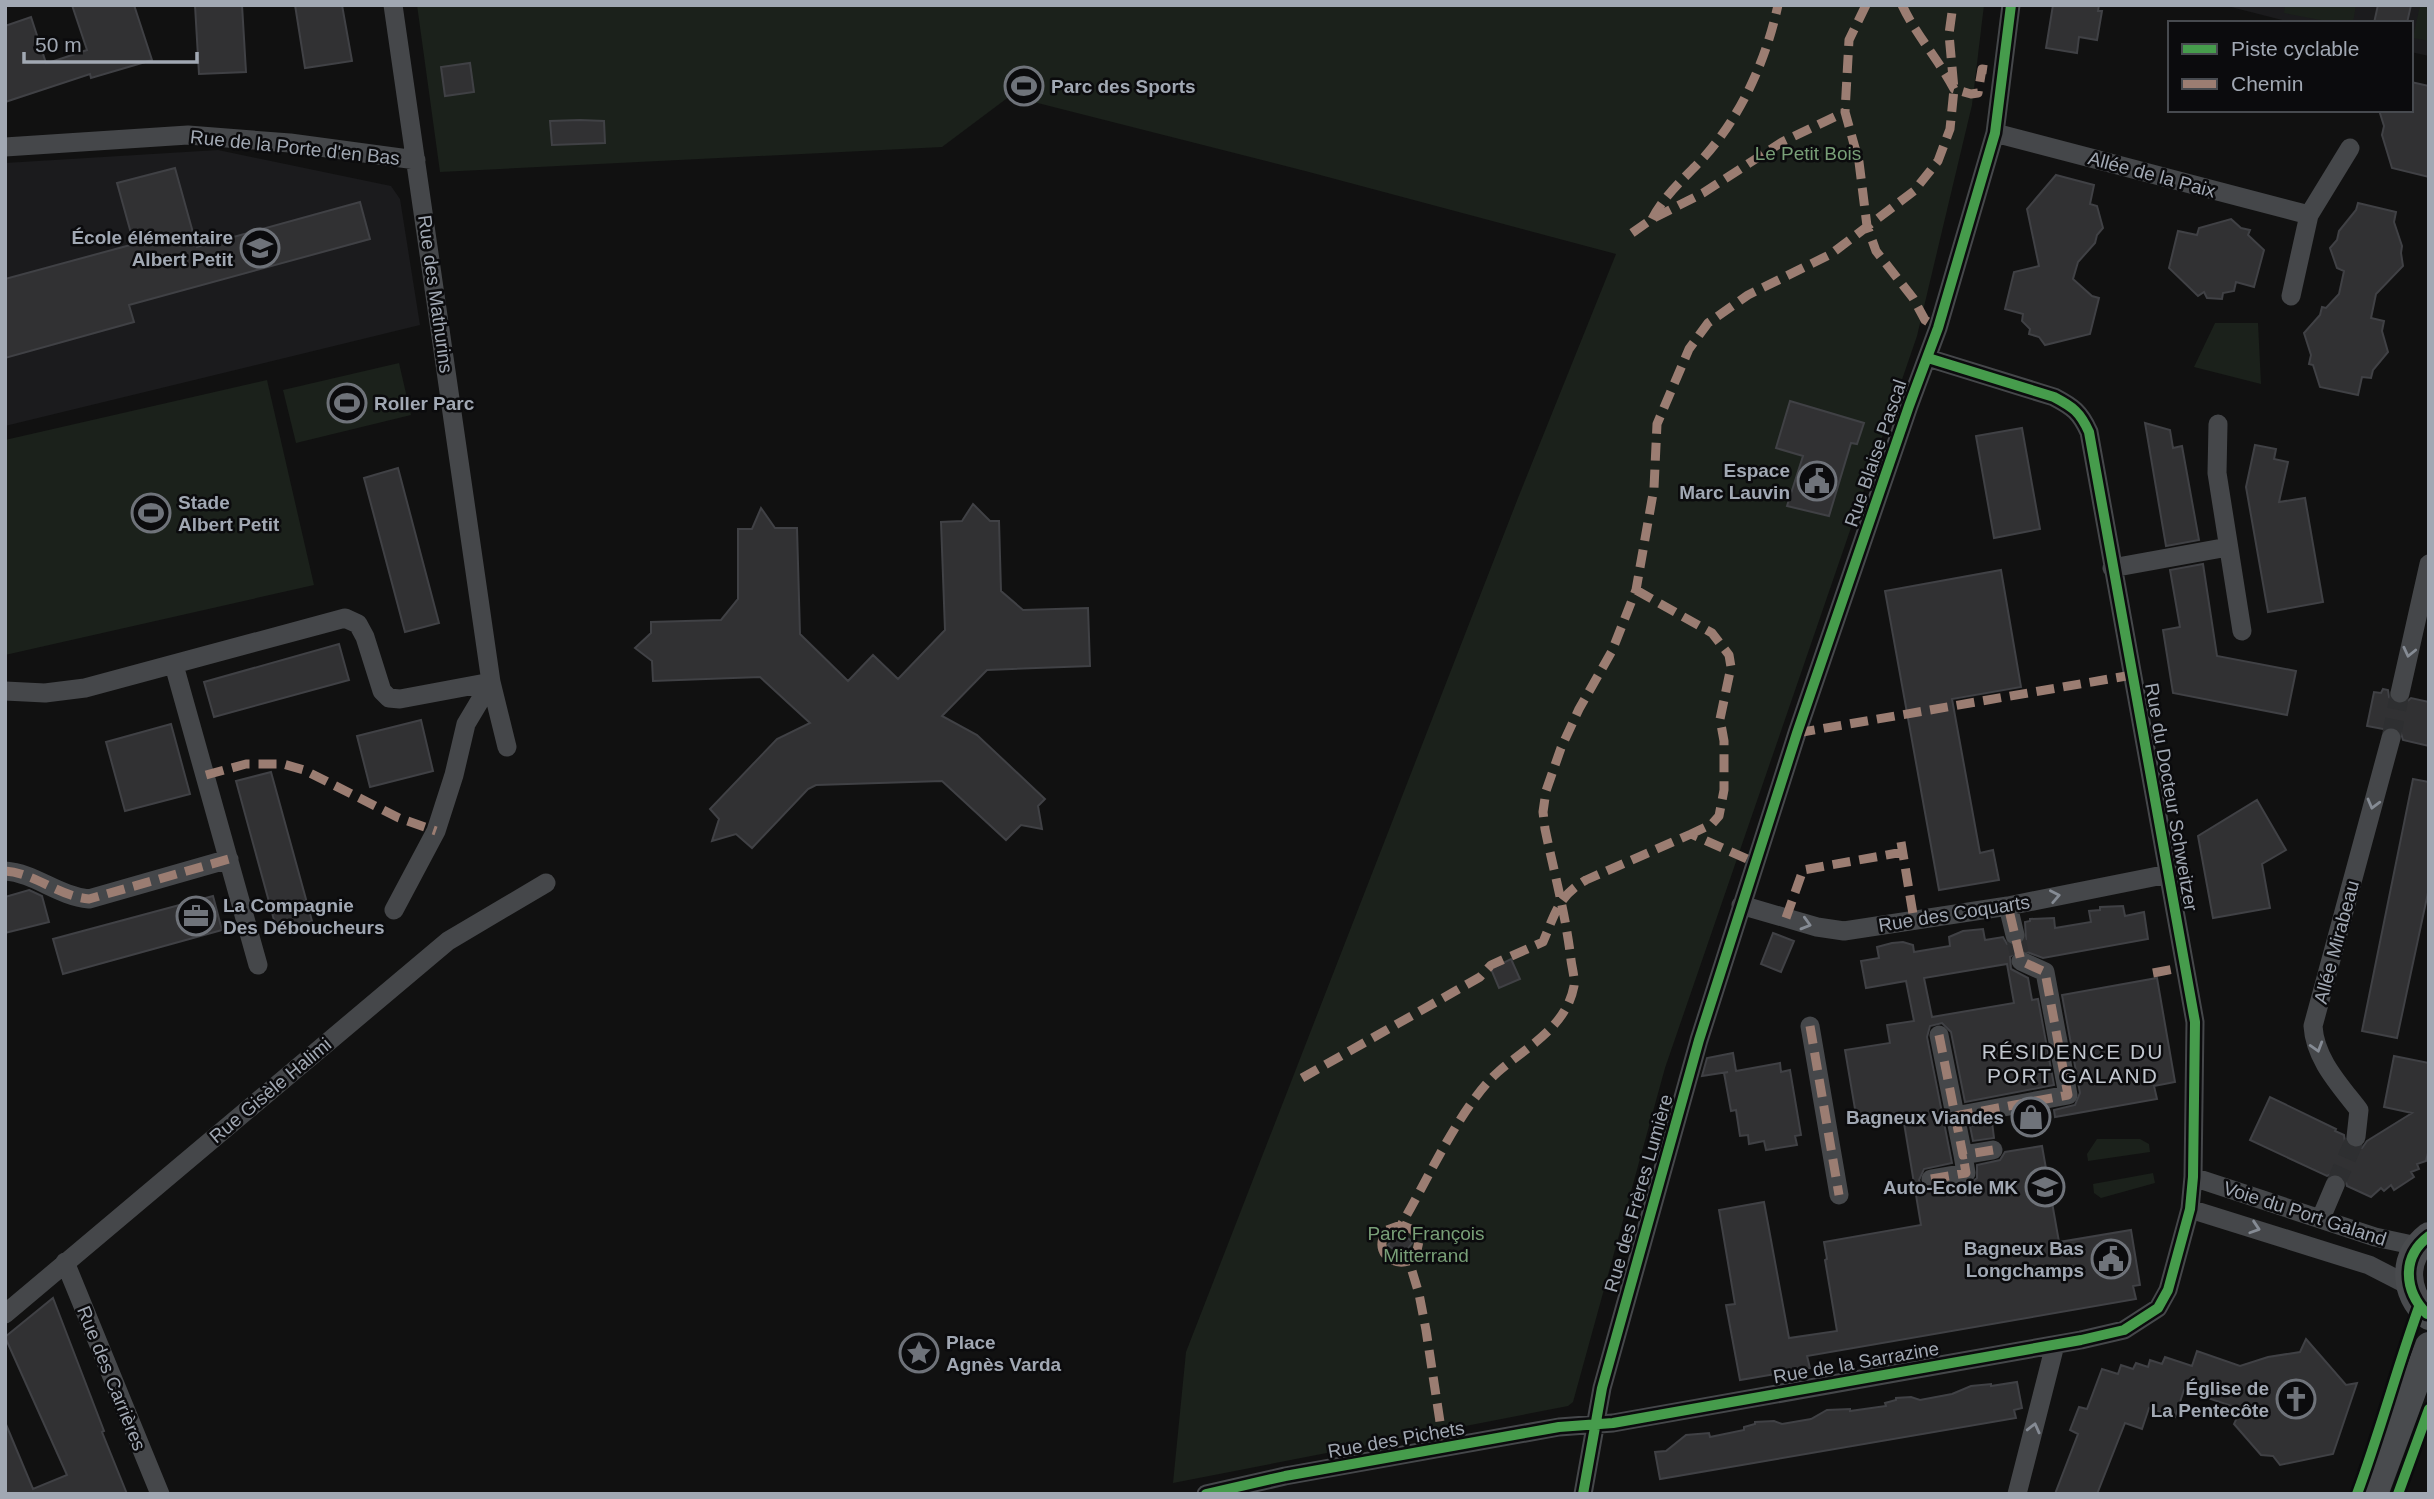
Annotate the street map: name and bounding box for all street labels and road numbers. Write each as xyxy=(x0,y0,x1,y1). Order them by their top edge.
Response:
street label: Rue de la Porte d'en Bas xyxy=(189,126,401,169)
street label: Allée de la Paix xyxy=(2086,147,2218,202)
street label: Rue des Mathurins xyxy=(414,214,457,374)
street label: Rue Blaise Pascal xyxy=(1840,377,1911,529)
street label: Rue du Docteur Schweitzer xyxy=(2141,681,2202,913)
street label: Allée Mirabeau xyxy=(2310,878,2363,1006)
street label: Rue des Coquarts xyxy=(1877,891,2031,936)
street label: Rue Gisèle Halimi xyxy=(205,1033,335,1147)
street label: Rue des Frères Lumière xyxy=(1600,1092,1677,1295)
street label: Voie du Port Galand xyxy=(2221,1177,2389,1250)
street label: Rue des Carrières xyxy=(73,1303,150,1454)
street label: Rue de la Sarrazine xyxy=(1772,1338,1941,1387)
street label: Rue des Pichets xyxy=(1326,1417,1466,1462)

